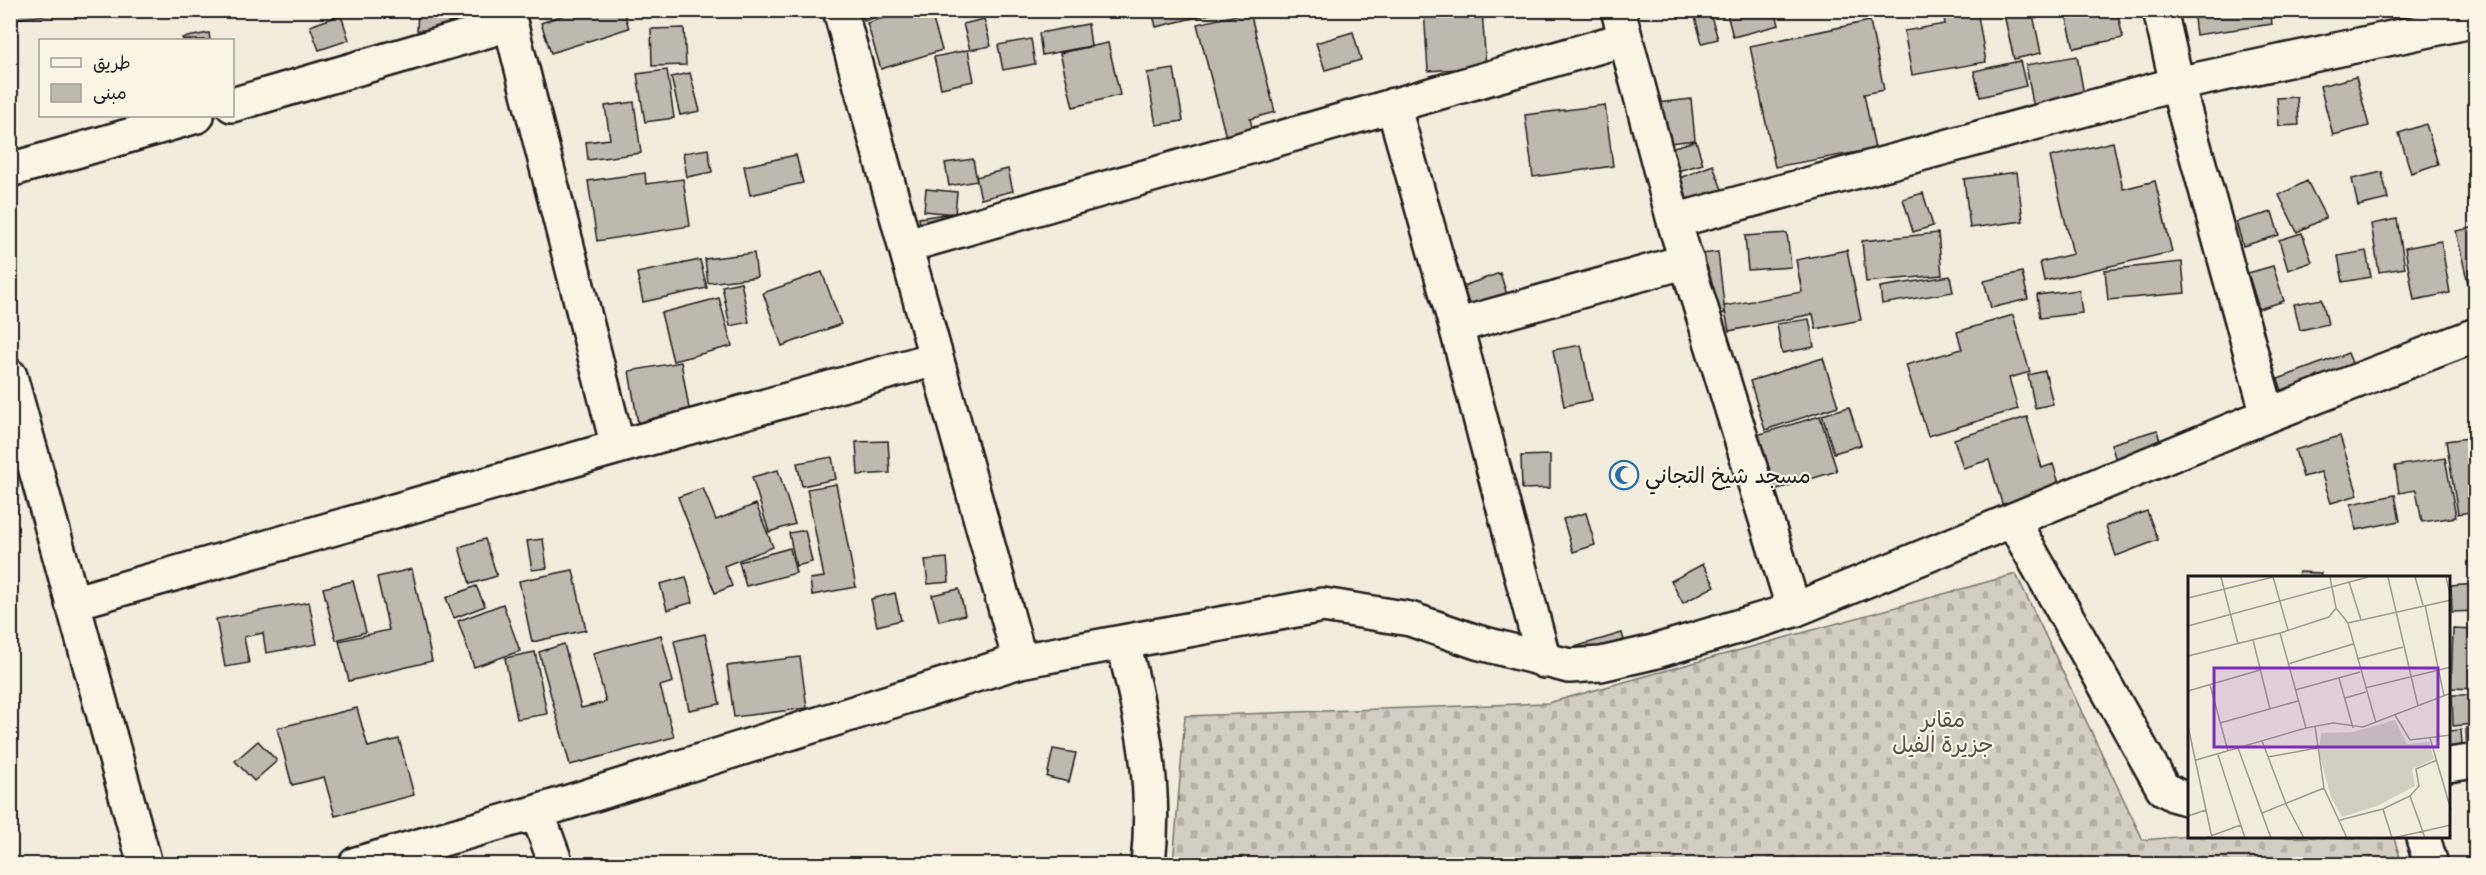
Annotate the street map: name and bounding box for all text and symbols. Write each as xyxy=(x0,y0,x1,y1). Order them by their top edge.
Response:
legend xyxy=(39,39,234,117)
text: طريق xyxy=(93,52,131,76)
text: مبنى xyxy=(93,82,127,106)
mosque icon: مسجد شيخ التجاني xyxy=(1608,459,1640,491)
place label: مسجد شيخ التجاني xyxy=(1645,463,1811,495)
inset map xyxy=(2188,576,2450,839)
park label: مقابر جزيرة الفيل xyxy=(1892,707,1994,760)

